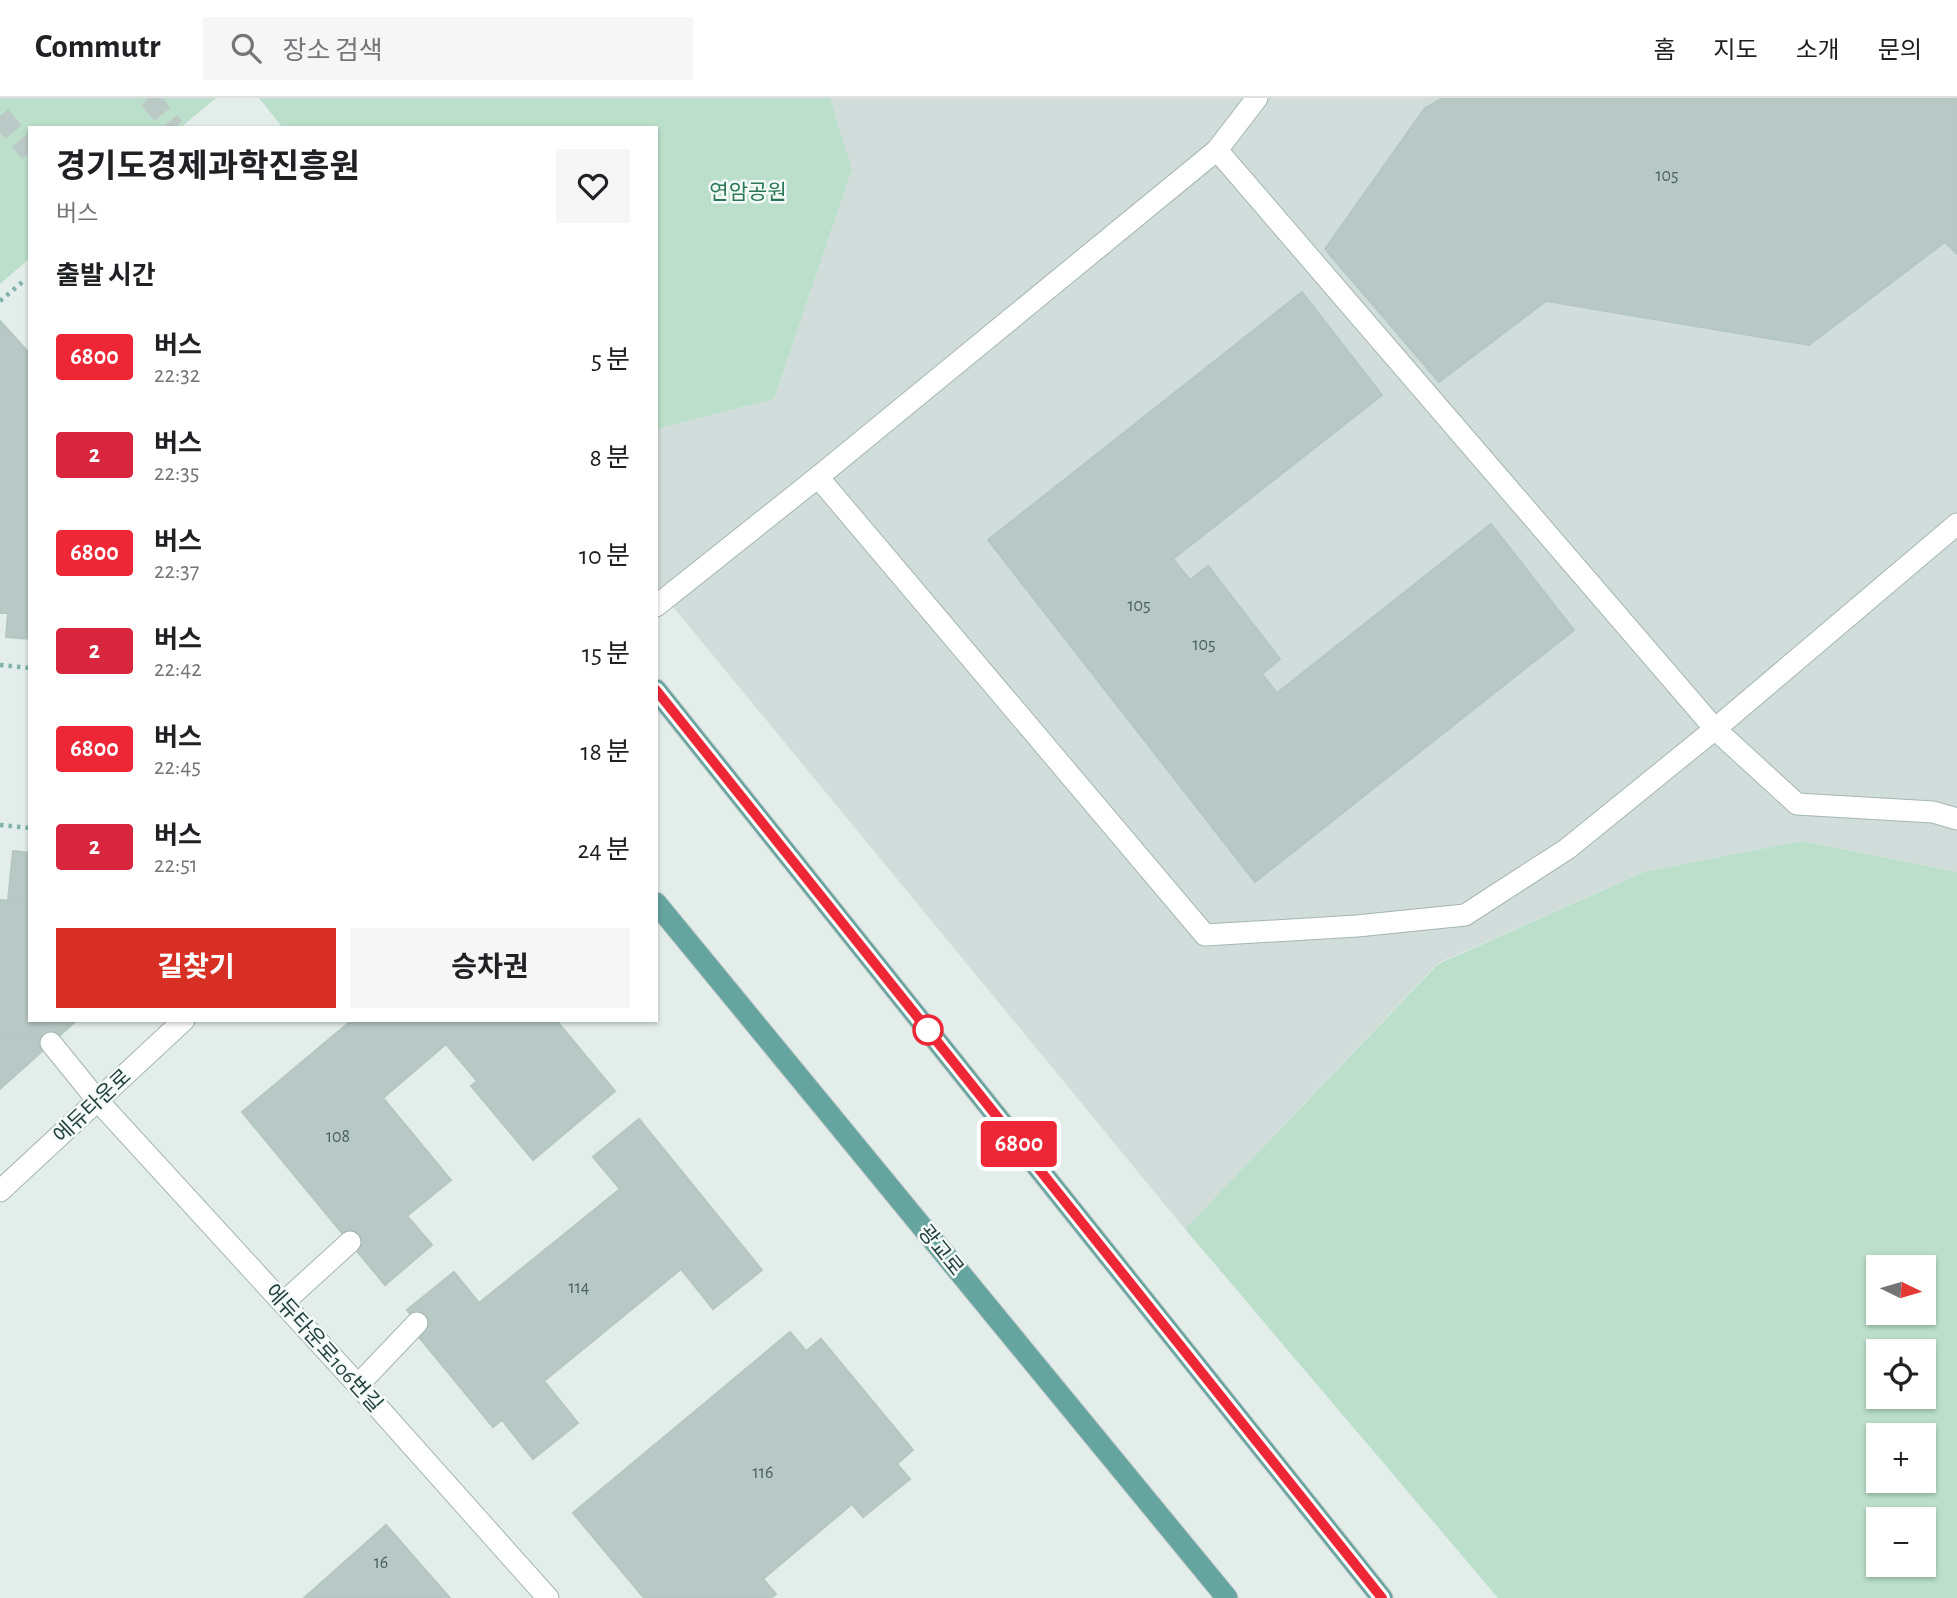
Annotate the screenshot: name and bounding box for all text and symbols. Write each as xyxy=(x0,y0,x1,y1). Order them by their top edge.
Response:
search box xyxy=(203,17,693,80)
icon: search xyxy=(227,29,265,67)
text: Commutr xyxy=(35,31,161,64)
text: 장소 검색 xyxy=(283,38,383,64)
text: 홈 xyxy=(1653,39,1675,63)
text: 지도 xyxy=(1713,39,1758,63)
text: 소개 xyxy=(1796,39,1840,63)
text: 문의 xyxy=(1878,39,1922,63)
button: heart xyxy=(556,149,630,223)
text: 경기도경제과학진흥원 xyxy=(56,151,360,184)
house number: 105 xyxy=(1655,167,1679,185)
park label: 연암공원 xyxy=(709,181,787,203)
text: 버스 xyxy=(56,203,98,226)
text: 출발 시간 xyxy=(56,263,156,289)
text: 버스 xyxy=(154,333,202,359)
text: 6800 xyxy=(70,345,119,369)
text: 5 분 xyxy=(591,347,630,373)
text: 22:32 xyxy=(154,364,200,387)
text: 버스 xyxy=(154,431,202,457)
text: 2 xyxy=(89,443,100,467)
text: 8 분 xyxy=(589,445,630,471)
text: 22:35 xyxy=(154,462,199,485)
text: 버스 xyxy=(154,529,202,555)
text: 6800 xyxy=(70,541,119,565)
text: 10 분 xyxy=(579,543,630,569)
text: 22:37 xyxy=(154,560,199,583)
house number: 105 xyxy=(1127,597,1151,615)
text: 버스 xyxy=(154,627,202,653)
house number: 105 xyxy=(1192,636,1216,654)
text: 2 xyxy=(89,639,100,663)
text: 15 분 xyxy=(582,641,630,667)
text: 22:42 xyxy=(154,658,202,681)
text: 버스 xyxy=(154,725,202,751)
text: 6800 xyxy=(70,737,119,761)
text: 18 분 xyxy=(581,739,630,765)
text: 22:45 xyxy=(154,756,201,779)
text: 버스 xyxy=(154,823,202,849)
text: 2 xyxy=(89,835,100,859)
text: 24 분 xyxy=(577,837,630,863)
text: 22:51 xyxy=(154,854,198,877)
button: 길찾기 xyxy=(56,928,336,1008)
button: 승차권 xyxy=(350,928,630,1008)
unlabelled marker xyxy=(913,1015,943,1045)
street label: 에듀타운로 xyxy=(49,1065,135,1147)
line badge: 6800 xyxy=(970,1121,1068,1167)
house number: 108 xyxy=(326,1128,350,1146)
text: 6800 xyxy=(995,1132,1043,1156)
street label: 광교로 xyxy=(914,1221,968,1279)
north arrow xyxy=(1866,1255,1936,1325)
map controls xyxy=(1866,1255,1936,1577)
house number: 114 xyxy=(568,1279,590,1297)
street label: 에듀타운로106번길 xyxy=(261,1280,387,1416)
button: locate xyxy=(1866,1339,1936,1409)
button: + xyxy=(1866,1423,1936,1493)
house number: 116 xyxy=(753,1464,773,1482)
button: − xyxy=(1866,1507,1936,1577)
house number: 16 xyxy=(374,1554,388,1572)

